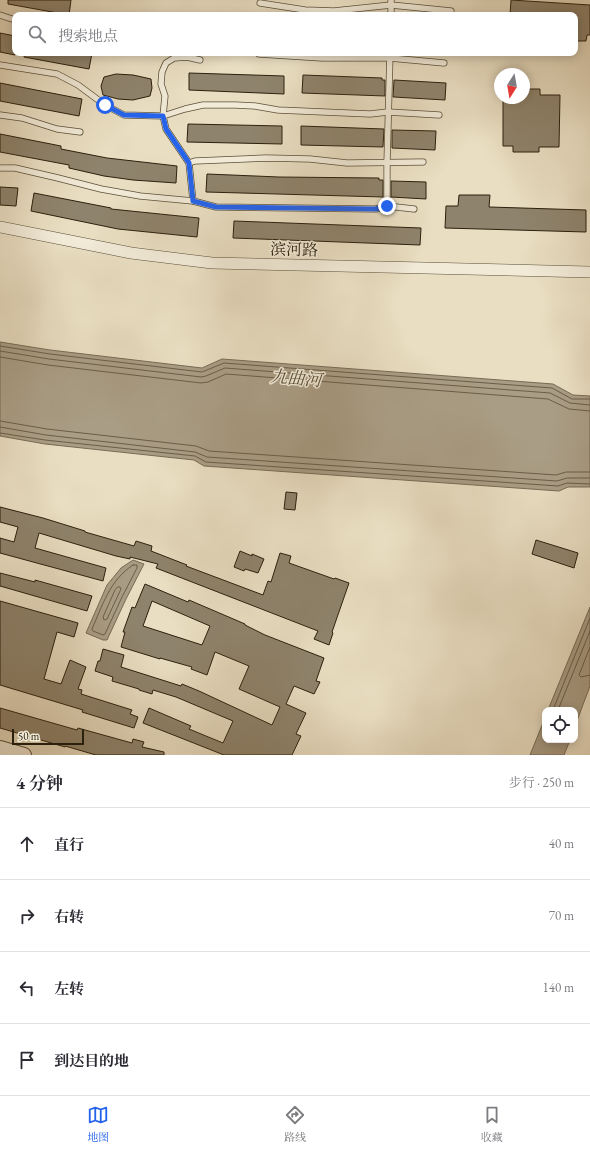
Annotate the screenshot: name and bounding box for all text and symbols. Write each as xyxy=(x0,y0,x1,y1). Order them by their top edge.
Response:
search box xyxy=(12,12,578,56)
icon: search xyxy=(26,23,48,45)
text: 搜索地点 xyxy=(58,26,118,45)
north arrow xyxy=(494,68,530,104)
route start xyxy=(96,96,114,114)
route end xyxy=(378,197,396,215)
street label: 滨河路 xyxy=(270,239,318,260)
water label: 九曲河 xyxy=(270,365,325,391)
map controls xyxy=(542,707,578,743)
button: locate xyxy=(542,707,578,743)
scale bar xyxy=(12,727,84,746)
text: 50 m xyxy=(18,729,39,743)
text: 4 分钟 xyxy=(16,772,63,794)
text: 步行 · 250 m xyxy=(509,774,574,791)
icon: ahead xyxy=(16,833,38,855)
text: 直行 xyxy=(54,835,84,854)
text: 40 m xyxy=(549,835,574,852)
icon: right xyxy=(16,905,38,927)
text: 右转 xyxy=(54,907,84,926)
text: 70 m xyxy=(549,907,574,924)
icon: left xyxy=(16,977,38,999)
text: 左转 xyxy=(54,979,84,998)
text: 140 m xyxy=(543,979,574,996)
icon: arrive xyxy=(16,1049,38,1071)
text: 到达目的地 xyxy=(54,1051,129,1070)
tab: 地图 xyxy=(87,1104,109,1144)
tab: 路线 xyxy=(284,1104,306,1144)
tab: 收藏 xyxy=(481,1104,503,1144)

